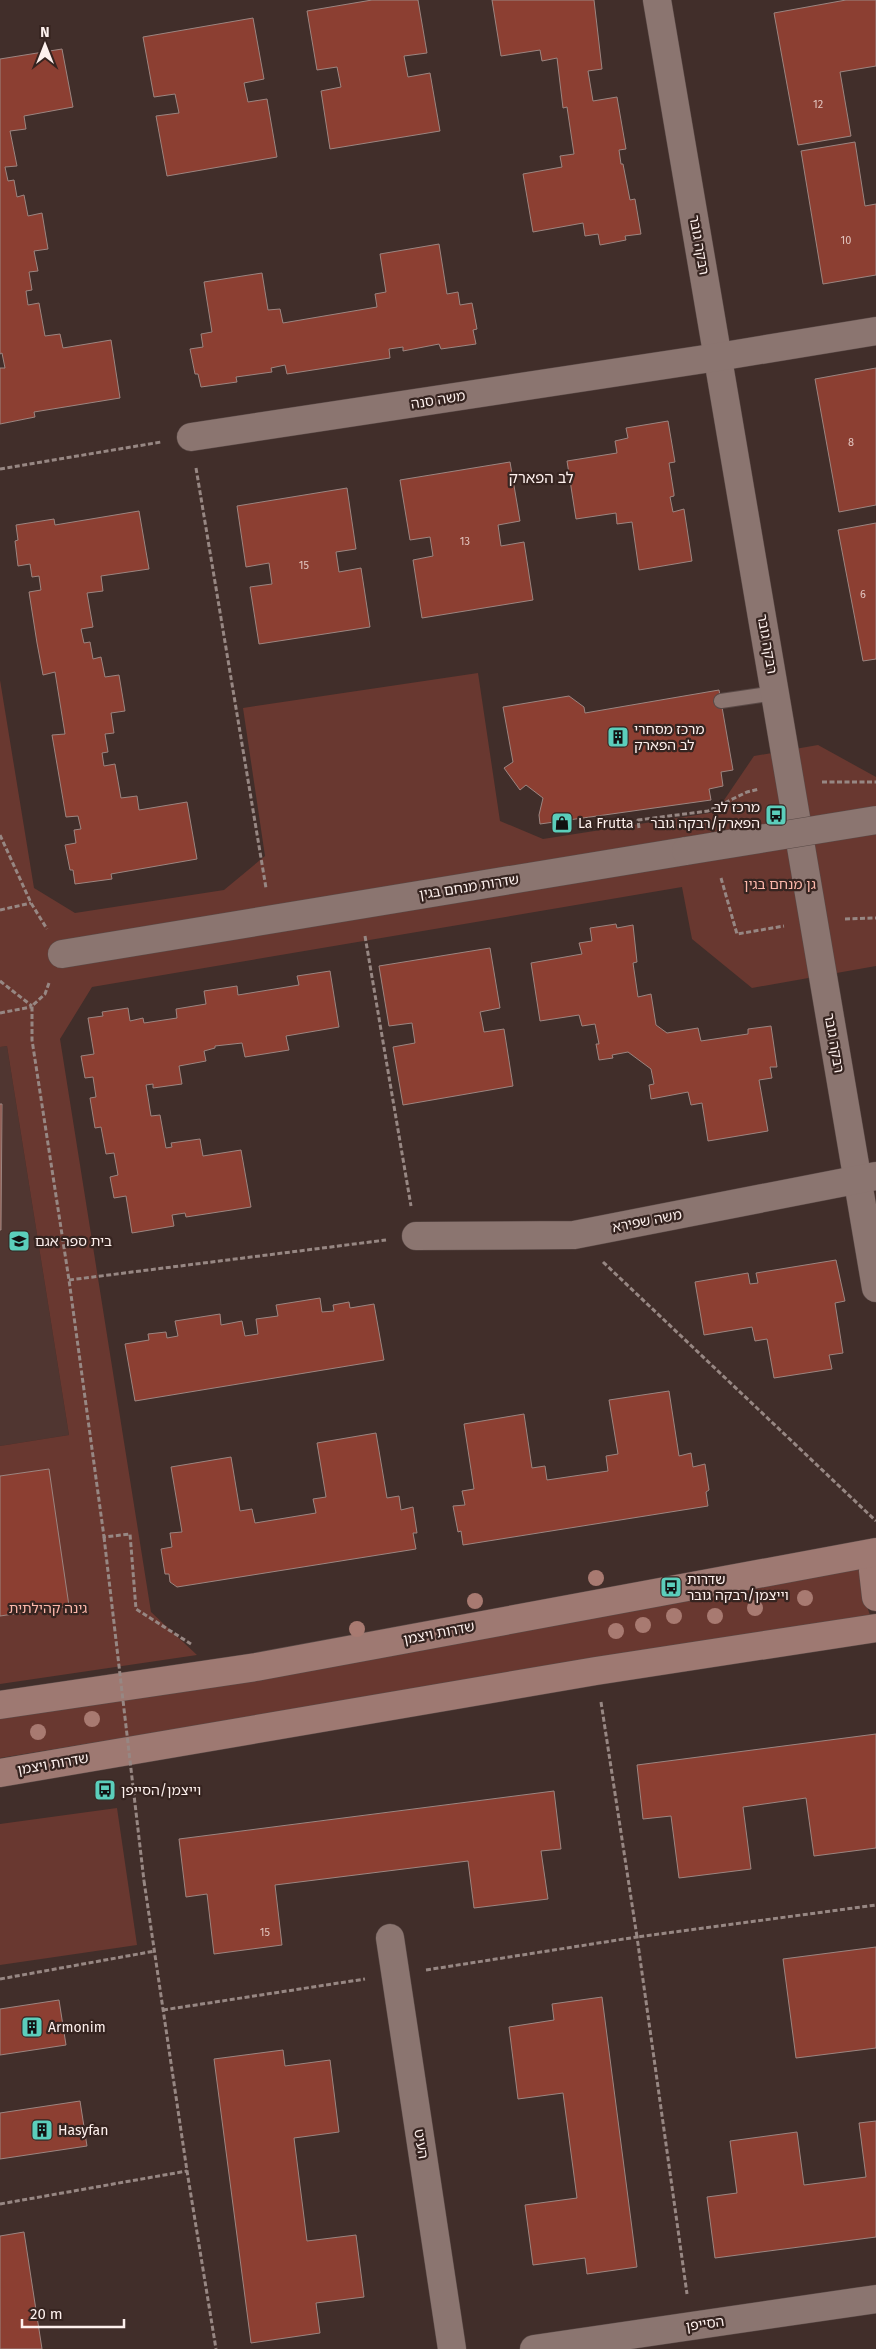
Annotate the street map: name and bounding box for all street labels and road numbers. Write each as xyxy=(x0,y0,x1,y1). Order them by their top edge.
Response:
street label: רבקה גובר xyxy=(685,214,713,276)
street label: משה סנה xyxy=(409,387,467,413)
street label: רבקה גובר xyxy=(753,613,781,675)
street label: שדרות מנחם בגין xyxy=(418,871,520,903)
street label: רבקה גובר xyxy=(820,1012,848,1074)
street label: משה שפירא xyxy=(611,1206,683,1236)
street label: שדרות ויצמן xyxy=(402,1618,476,1648)
street label: שדרות ויצמן xyxy=(16,1749,90,1779)
street label: העיט xyxy=(410,2128,432,2160)
street label: הסייפן xyxy=(685,2313,725,2335)

